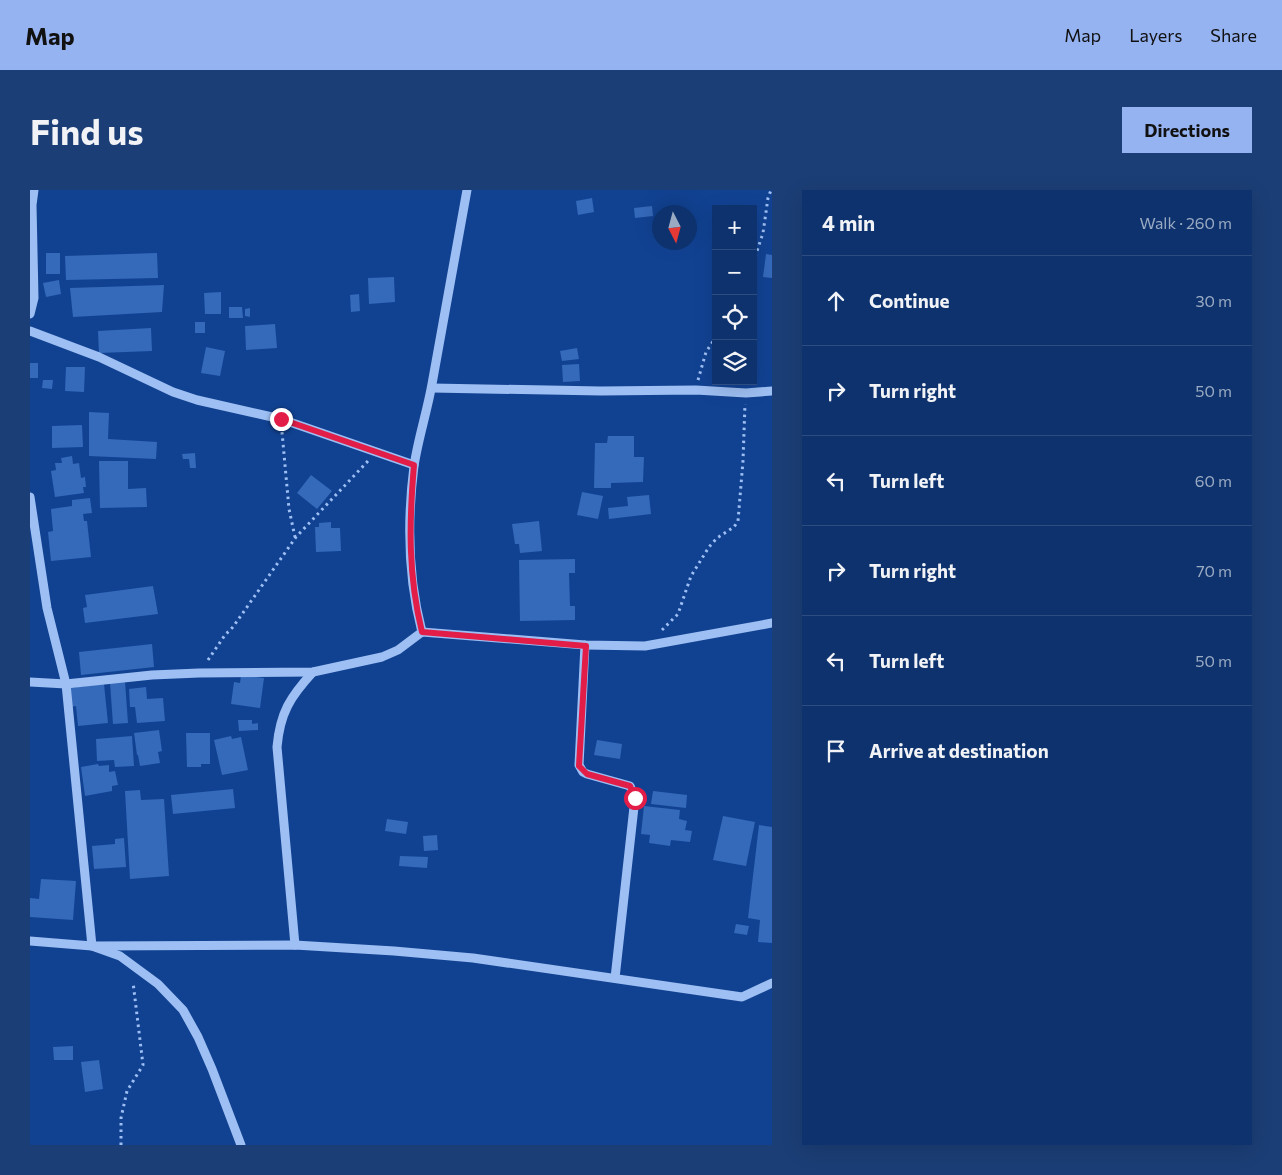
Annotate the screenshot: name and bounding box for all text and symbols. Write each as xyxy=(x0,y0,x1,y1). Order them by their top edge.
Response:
text: Map xyxy=(25,21,75,50)
text: Map xyxy=(1064,24,1101,46)
text: Layers xyxy=(1129,24,1182,46)
text: Share xyxy=(1210,24,1257,46)
button: Directions xyxy=(1122,107,1252,153)
text: Find us xyxy=(30,109,144,152)
north arrow xyxy=(652,205,697,250)
map controls xyxy=(712,205,757,385)
button: + xyxy=(712,205,757,250)
text: 4 min xyxy=(822,210,875,235)
text: Walk · 260 m xyxy=(1140,213,1232,232)
button: − xyxy=(712,250,757,295)
icon: ahead xyxy=(822,287,850,315)
text: Continue xyxy=(869,289,949,312)
text: 30 m xyxy=(1195,291,1232,310)
button: locate xyxy=(712,295,757,340)
button: layers xyxy=(712,340,757,385)
icon: right xyxy=(822,377,850,405)
text: Turn right xyxy=(869,379,956,402)
text: 50 m xyxy=(1195,381,1232,400)
route end xyxy=(270,408,293,431)
icon: left xyxy=(822,467,850,495)
text: Turn left xyxy=(869,469,944,492)
text: 60 m xyxy=(1195,471,1232,490)
icon: right xyxy=(822,557,850,585)
text: Turn right xyxy=(869,559,956,582)
text: 70 m xyxy=(1196,561,1232,580)
icon: left xyxy=(822,647,850,675)
text: Turn left xyxy=(869,649,944,672)
text: 50 m xyxy=(1195,651,1232,670)
icon: arrive xyxy=(822,737,850,765)
text: Arrive at destination xyxy=(869,739,1049,762)
route start xyxy=(624,787,647,810)

